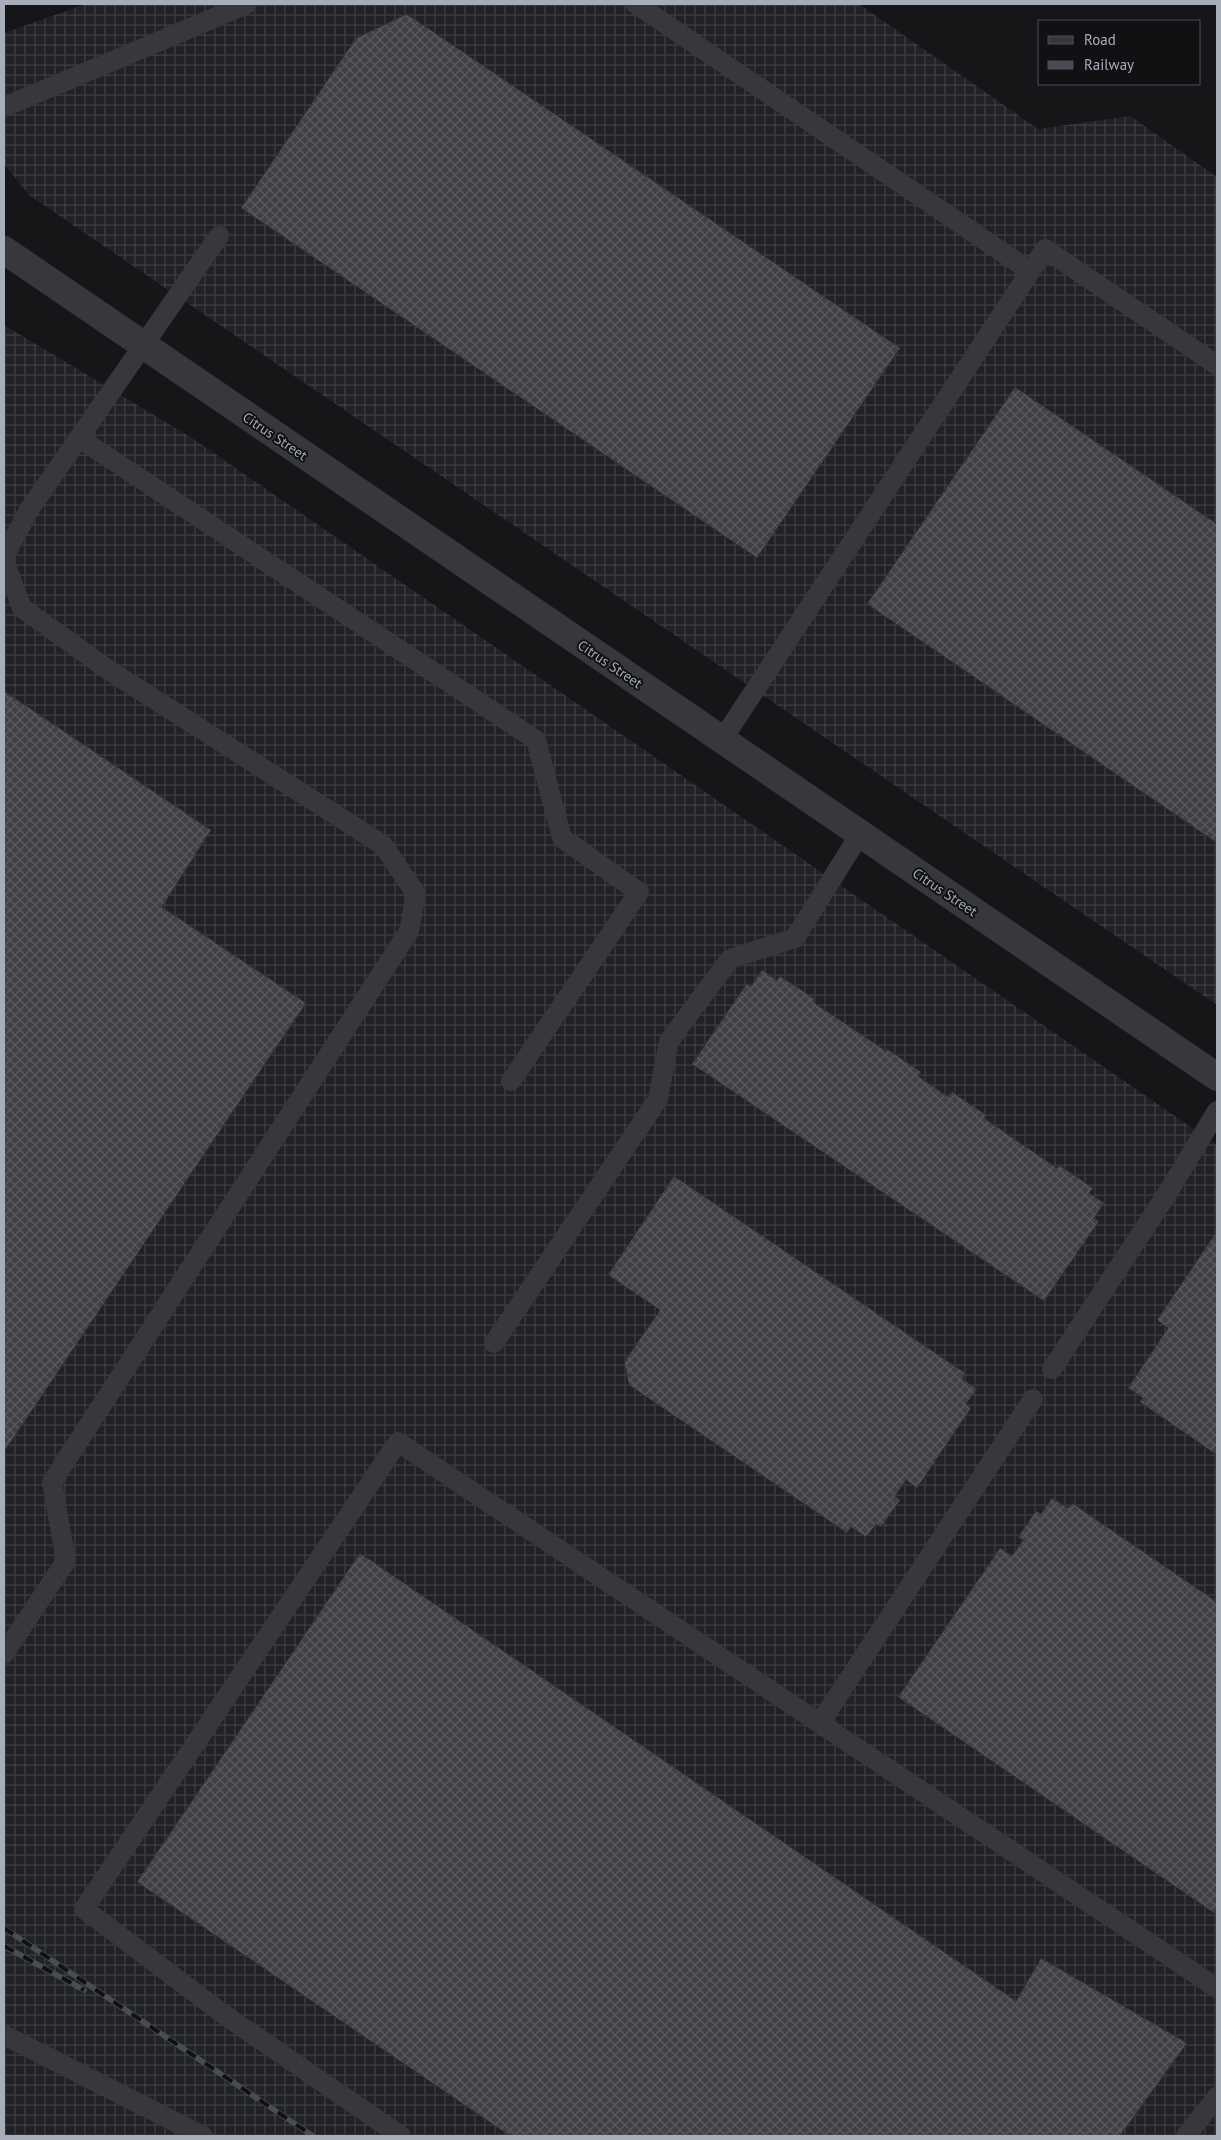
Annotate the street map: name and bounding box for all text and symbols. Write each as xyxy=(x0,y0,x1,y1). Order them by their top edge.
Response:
legend xyxy=(1038,20,1201,85)
text: Road xyxy=(1084,30,1116,49)
text: Railway xyxy=(1084,55,1134,74)
street label: Citrus Street xyxy=(239,408,311,464)
street label: Citrus Street xyxy=(574,636,646,692)
street label: Citrus Street xyxy=(909,864,981,920)

